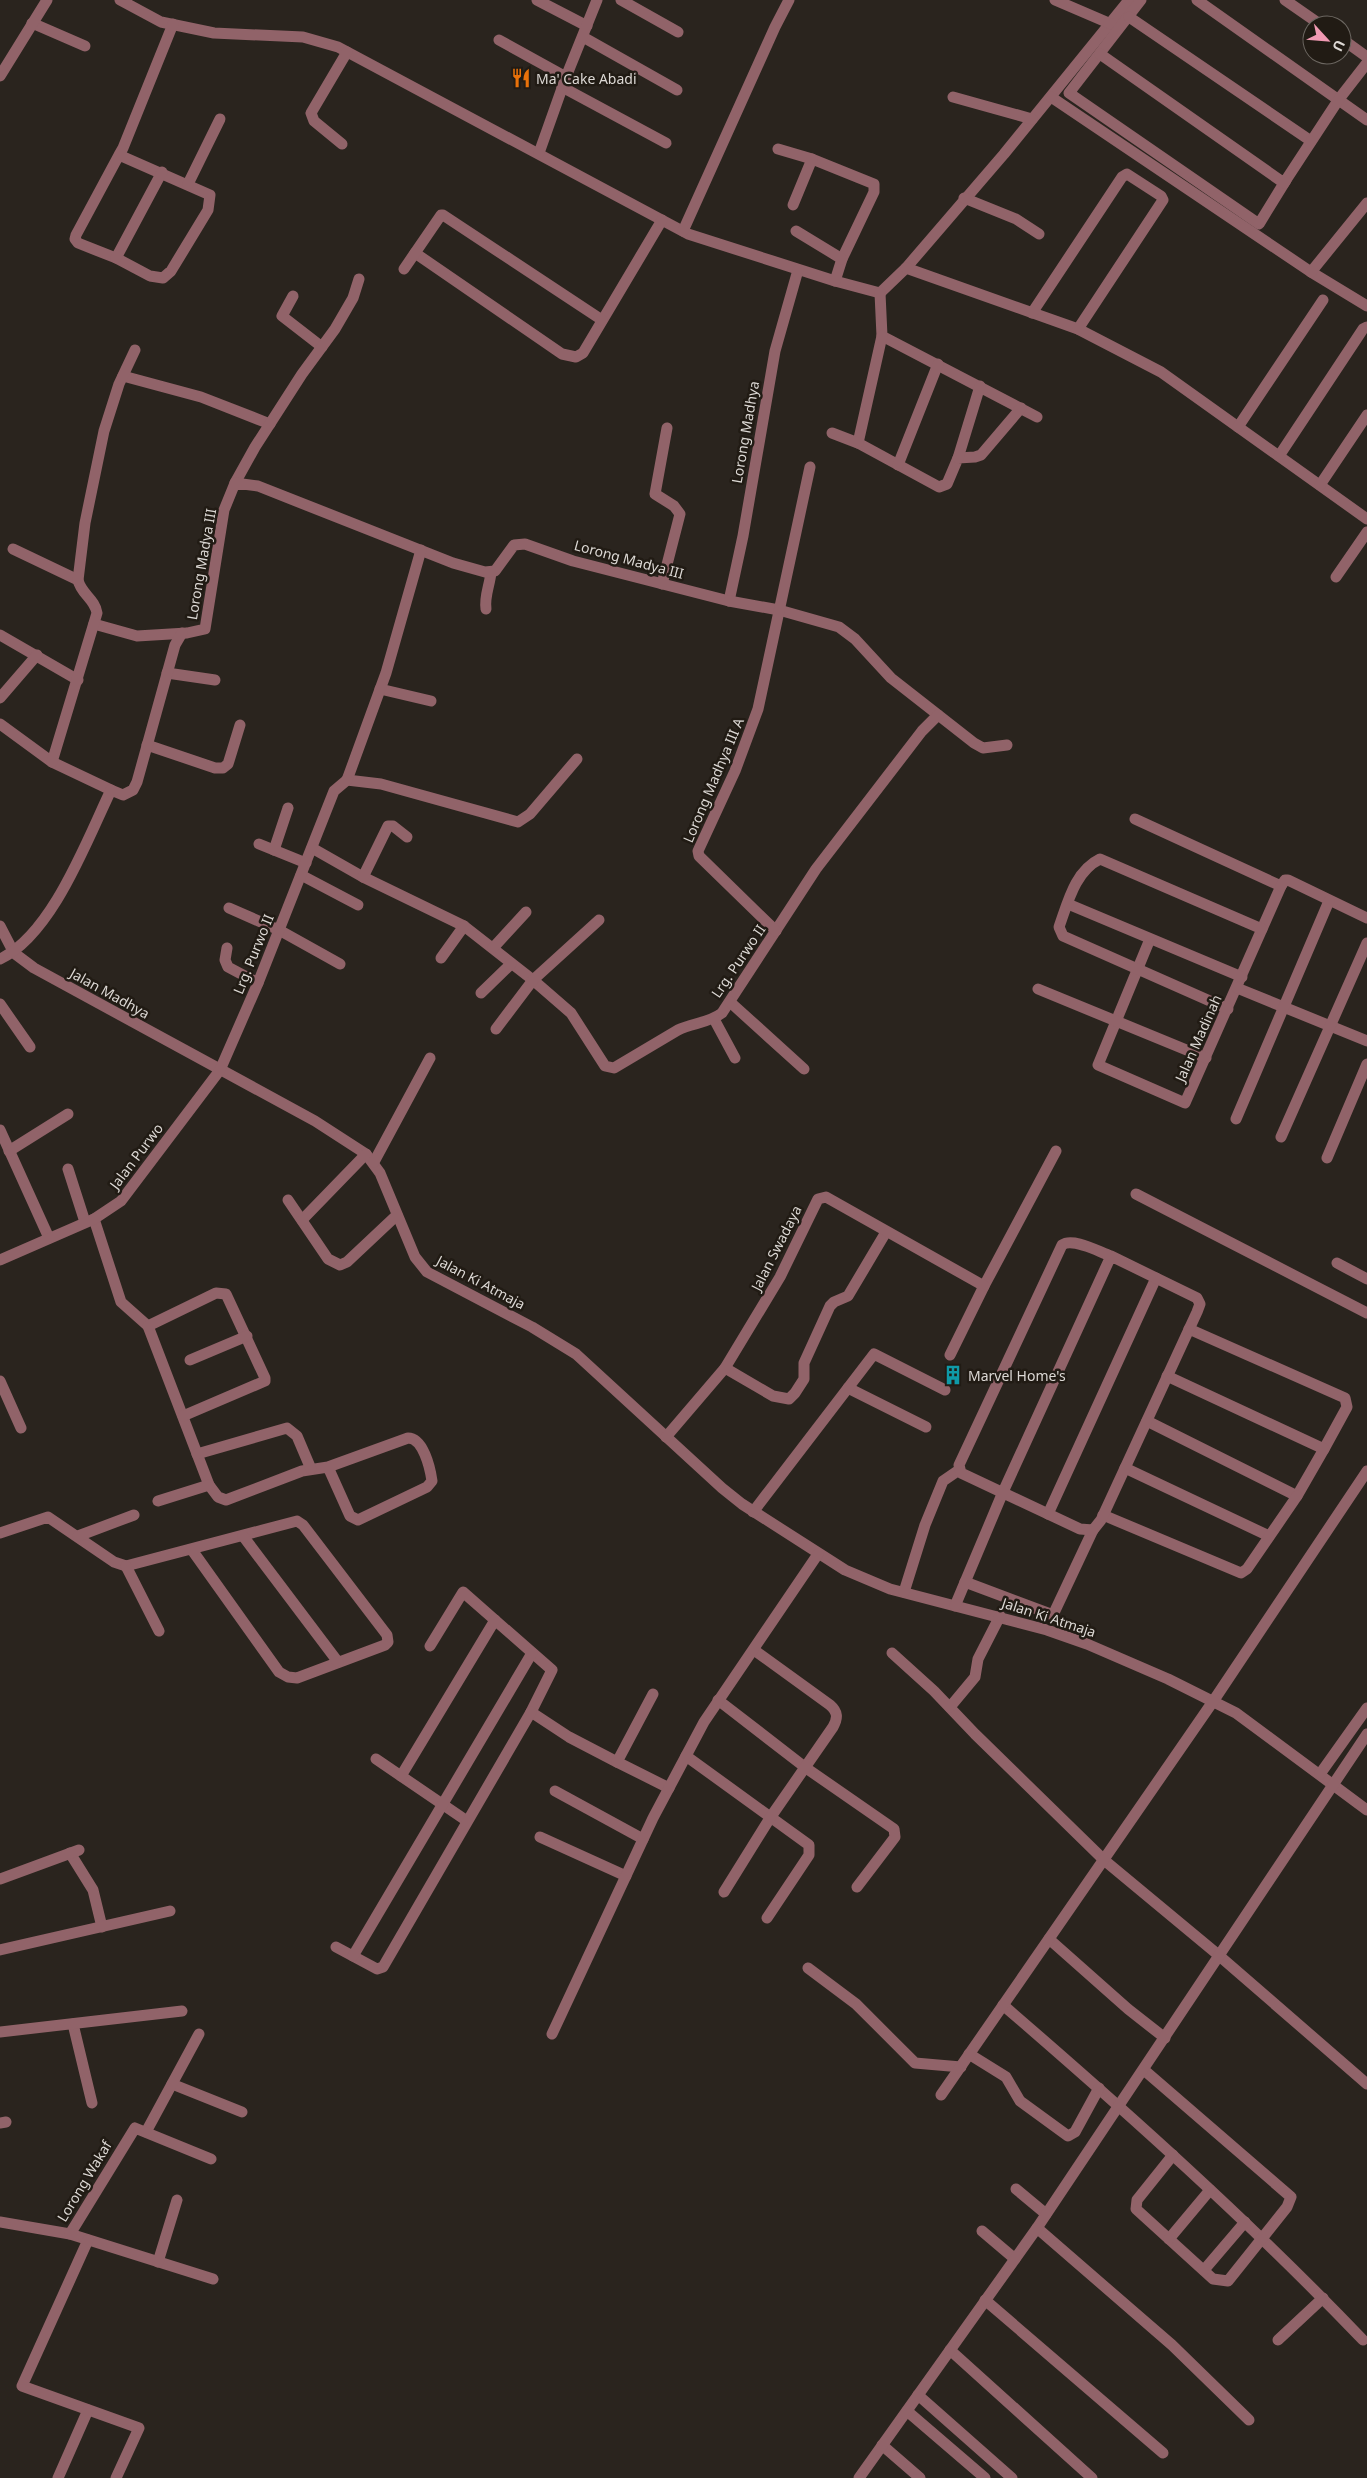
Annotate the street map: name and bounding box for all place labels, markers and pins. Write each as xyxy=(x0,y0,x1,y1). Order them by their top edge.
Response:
restaurant icon: Ma' Cake Abadi xyxy=(510,67,532,89)
place label: Ma' Cake Abadi xyxy=(536,69,637,88)
building icon: Marvel Home's xyxy=(942,1364,964,1386)
place label: Marvel Home's xyxy=(968,1366,1066,1385)

